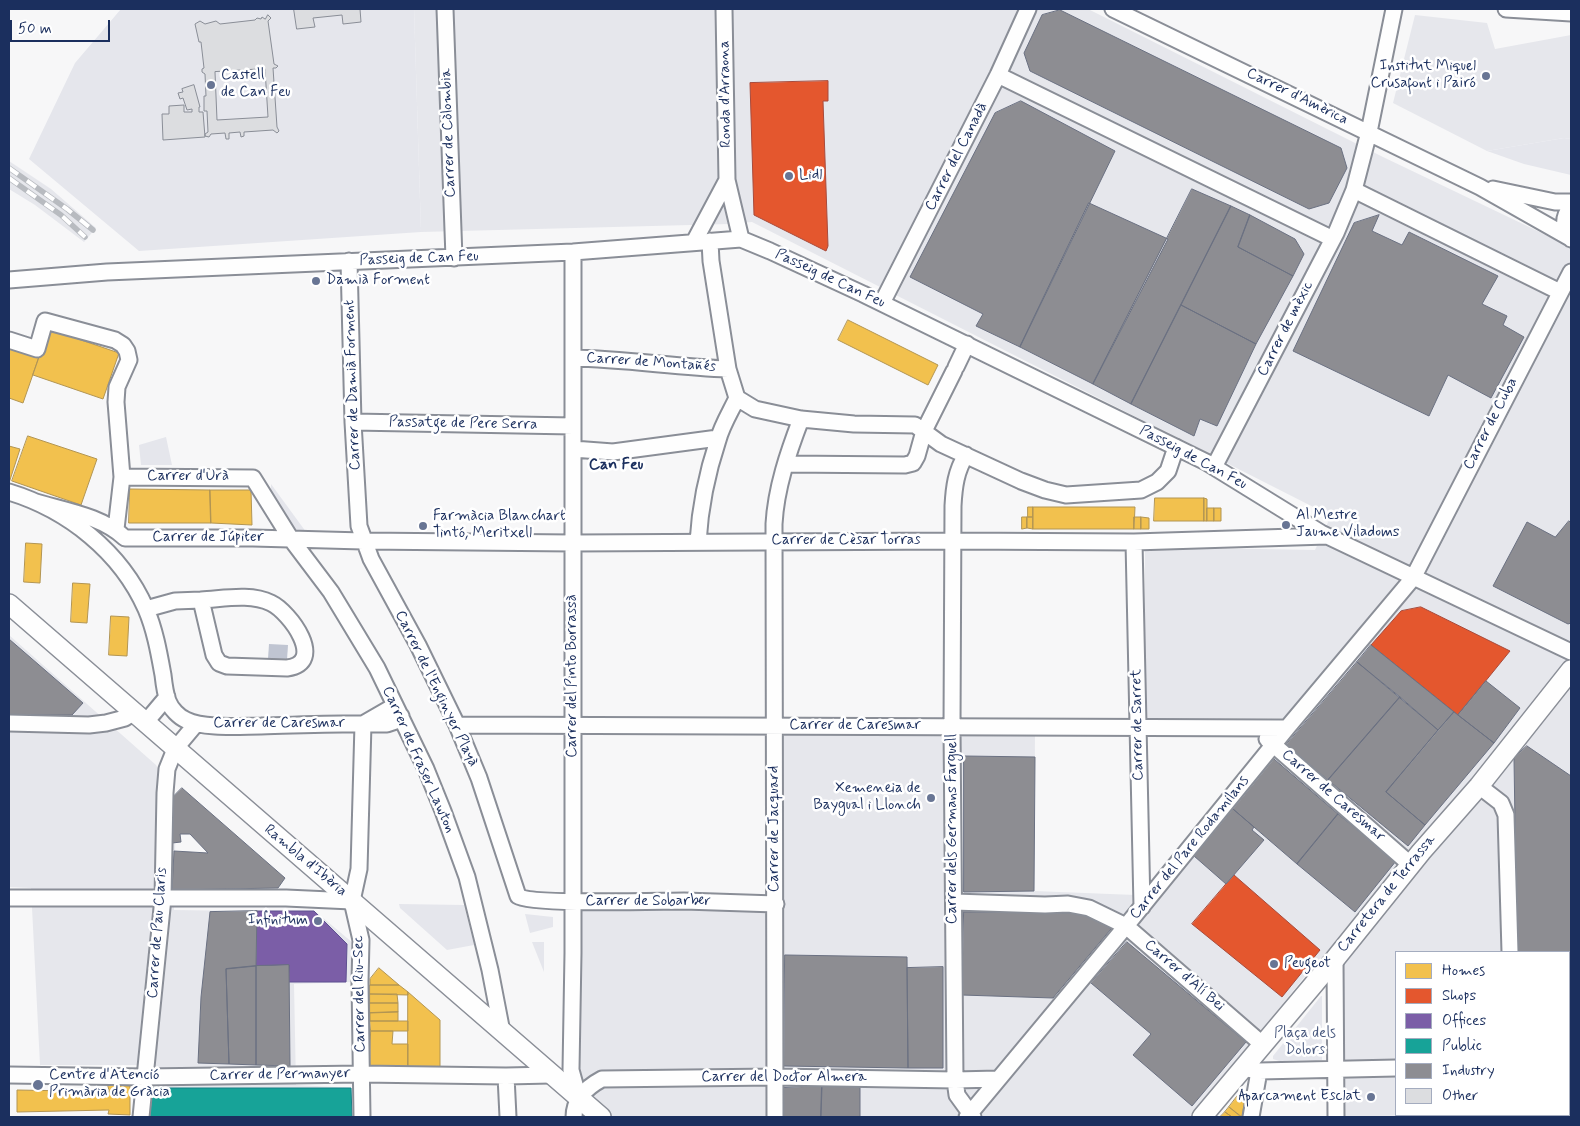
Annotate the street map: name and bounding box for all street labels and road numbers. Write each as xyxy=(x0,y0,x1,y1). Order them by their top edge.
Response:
street label: Ronda d'Arraona xyxy=(716,40,736,148)
street label: Carrer d'Amèrica xyxy=(1243,65,1351,129)
street label: Carrer de Còlombia xyxy=(438,68,460,198)
street label: Carrer del Canadà xyxy=(922,100,992,214)
street label: Passeig de Can Feu xyxy=(772,246,888,312)
street label: Passeig de Can Feu xyxy=(359,248,479,270)
street label: Carrer de mèxic xyxy=(1254,278,1318,380)
street label: Carrer de Damià Forment xyxy=(341,299,365,471)
street label: Carrer de Montañés xyxy=(585,349,717,377)
street label: Carrer de Cuba xyxy=(1460,375,1522,473)
street label: Passatge de Pere Serra xyxy=(389,414,537,434)
street label: Passeig de Can Feu xyxy=(1136,422,1250,494)
street label: Carrer d'Urà xyxy=(147,468,229,486)
street label: Carrer de Júpiter xyxy=(152,529,264,547)
street label: Carrer de Cèsar Torras xyxy=(771,532,921,550)
street label: Carrer del Pinto Borrassà xyxy=(564,594,582,758)
street label: Carrer de l'Enginyer Playà xyxy=(390,608,482,770)
street label: Carrer de Sarret xyxy=(1128,669,1148,781)
street label: Carrer de Fraser Lawton xyxy=(378,684,458,836)
street label: Carrer de Caresmar xyxy=(213,715,345,733)
street label: Carrer de Caresmar xyxy=(789,717,921,735)
street label: Carrer dels Germans Farguell xyxy=(944,734,962,924)
street label: Carrer de Caresmar xyxy=(1277,746,1389,846)
street label: Carrer de Jacquard xyxy=(766,766,784,892)
street label: Carrer del Pare Rodamilans xyxy=(1127,773,1253,923)
street label: Rambla d'Ibèria xyxy=(260,821,350,901)
street label: Carretera de Terrassa xyxy=(1334,832,1440,956)
street label: Carrer de Pau Claris xyxy=(144,867,172,999)
street label: Carrer de Sobarber xyxy=(585,893,711,911)
street label: Carrer del Riu-Sec xyxy=(350,935,370,1053)
street label: Carrer d'Alí Bei xyxy=(1140,936,1228,1016)
street label: Carrer de Permanyer xyxy=(209,1065,351,1085)
street label: Carrer del Doctor Almera xyxy=(701,1069,867,1087)

